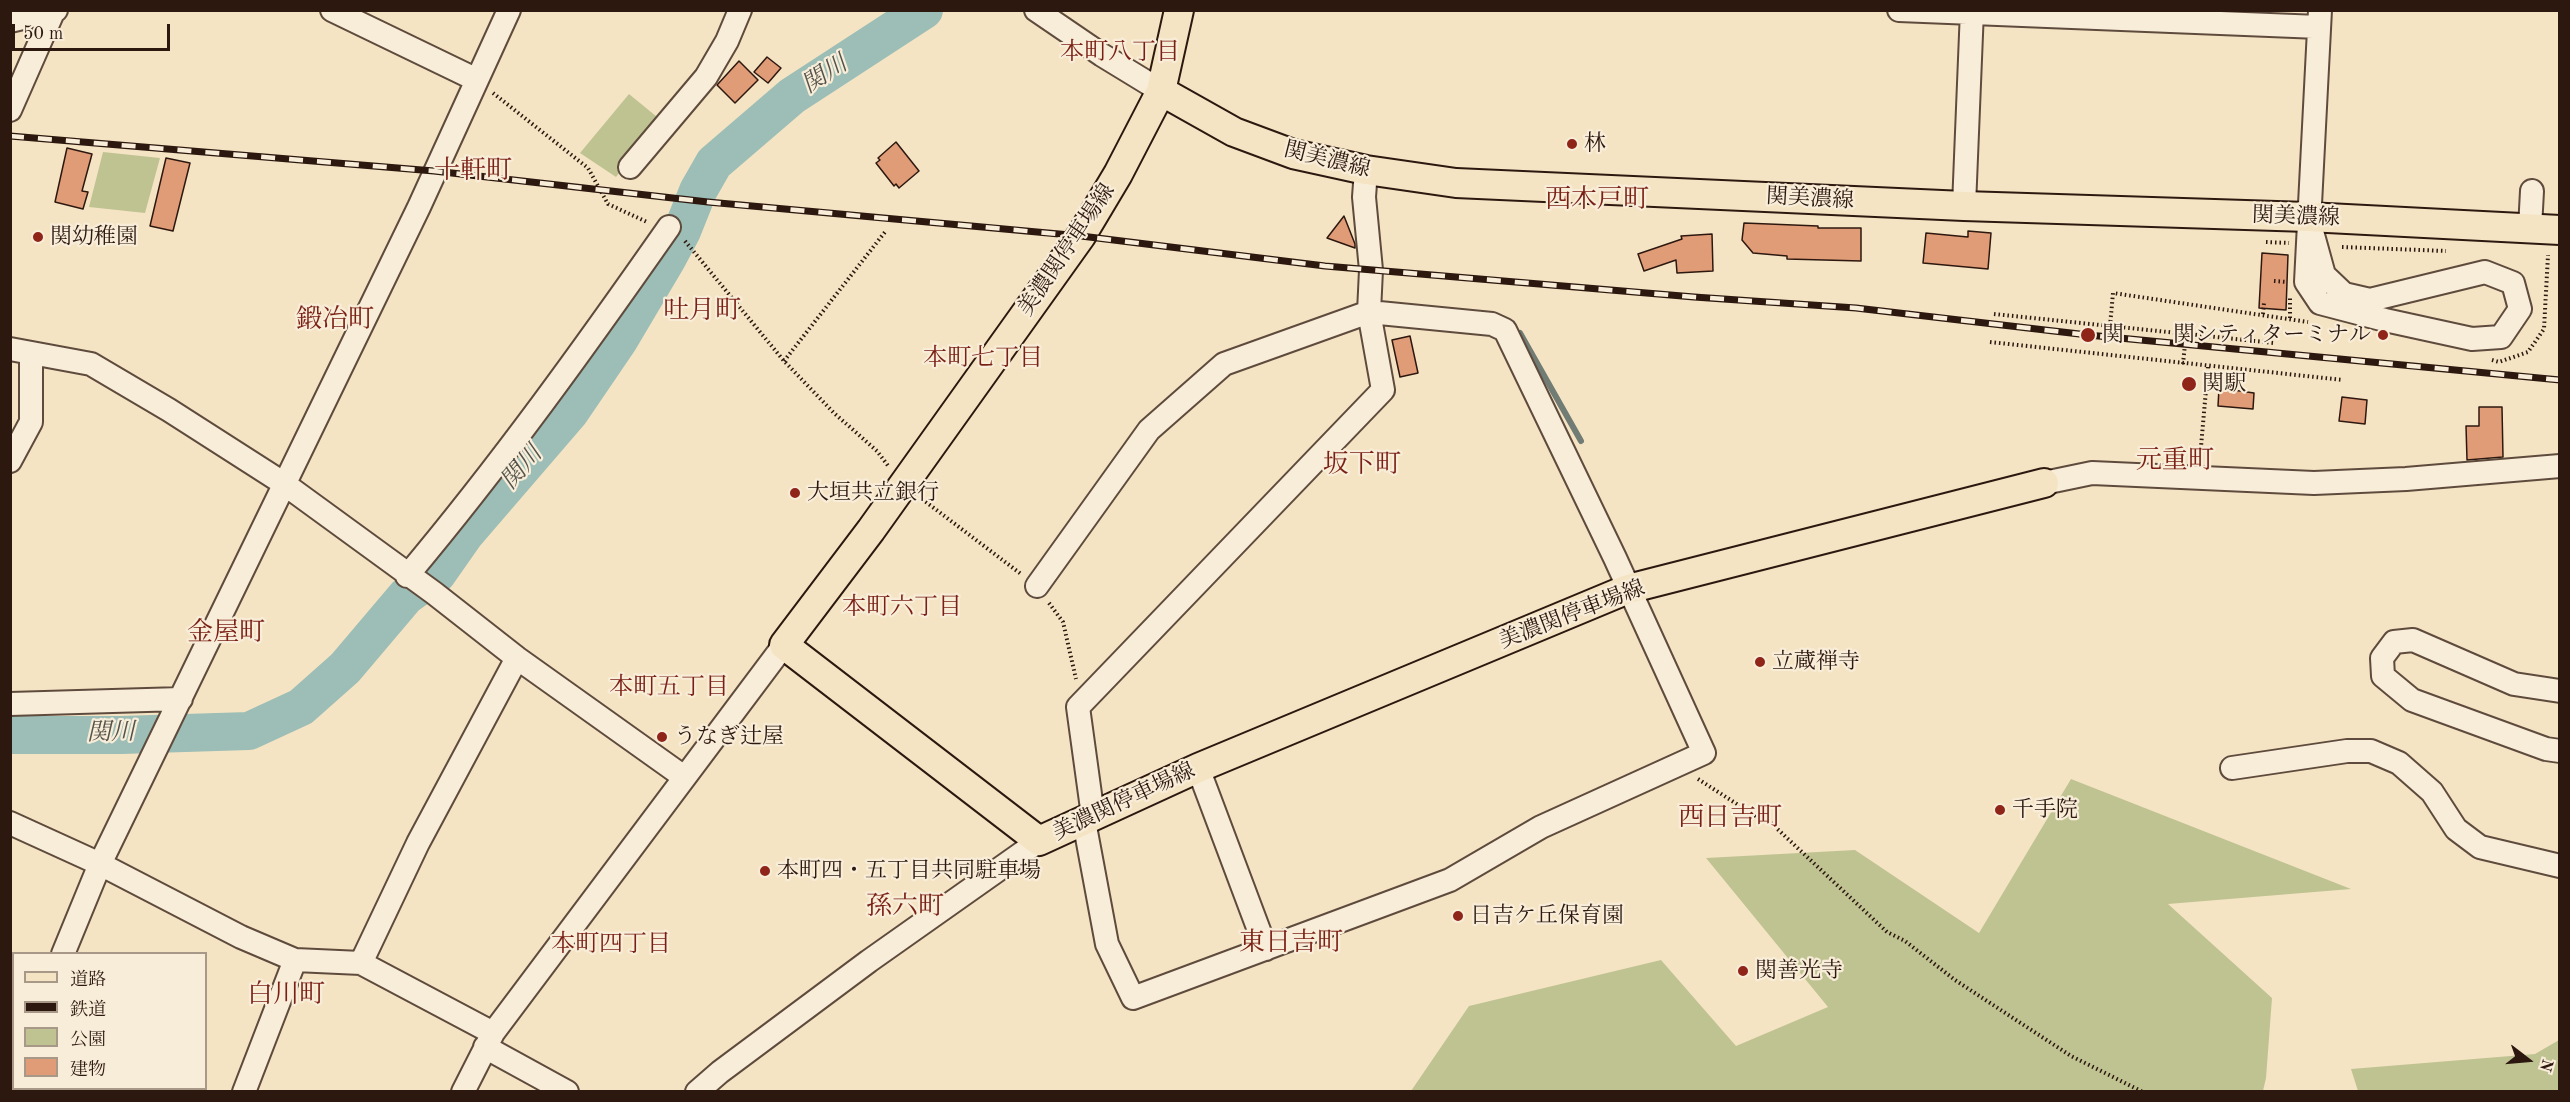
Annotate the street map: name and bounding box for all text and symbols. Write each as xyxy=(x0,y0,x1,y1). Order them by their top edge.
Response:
scale bar xyxy=(15,12,172,50)
text: 50 m xyxy=(23,25,63,43)
district label: 本町八丁目 xyxy=(1060,39,1180,67)
water label: 関川 xyxy=(797,50,853,100)
place label: 林 xyxy=(1584,131,1606,157)
street label: 関美濃線 xyxy=(1281,137,1373,183)
marker: 林 xyxy=(1565,137,1579,151)
district label: 十軒町 xyxy=(434,155,512,187)
street label: 美濃関停車場線 xyxy=(1013,179,1121,321)
district label: 西木戸町 xyxy=(1545,184,1649,216)
street label: 関美濃線 xyxy=(1765,184,1855,214)
street label: 関美濃線 xyxy=(2252,202,2340,232)
place label: 関幼稚園 xyxy=(50,224,138,250)
marker: 関幼稚園 xyxy=(31,230,45,244)
district label: 吐月町 xyxy=(663,295,741,327)
district label: 鍛冶町 xyxy=(296,304,374,336)
place label: 関 xyxy=(2102,322,2124,348)
place label: 関シティターミナル xyxy=(2173,322,2371,348)
marker: 関 xyxy=(2079,326,2097,344)
marker: 関シティターミナル xyxy=(2376,328,2390,342)
district label: 本町七丁目 xyxy=(923,345,1043,373)
place label: 関駅 xyxy=(2202,371,2246,397)
marker: 関駅 xyxy=(2180,375,2198,393)
water label: 関川 xyxy=(495,440,549,496)
district label: 元重町 xyxy=(2136,445,2214,477)
district label: 坂下町 xyxy=(1323,449,1401,481)
place label: 大垣共立銀行 xyxy=(807,480,939,506)
marker: 大垣共立銀行 xyxy=(788,486,802,500)
street label: 美濃関停車場線 xyxy=(1495,575,1649,655)
district label: 本町六丁目 xyxy=(842,594,962,622)
district label: 金屋町 xyxy=(187,617,265,649)
place label: 立蔵禅寺 xyxy=(1772,649,1860,675)
marker: 立蔵禅寺 xyxy=(1753,655,1767,669)
district label: 本町五丁目 xyxy=(609,674,729,702)
water label: 関川 xyxy=(87,718,135,748)
place label: うなぎ辻屋 xyxy=(674,724,784,750)
marker: うなぎ辻屋 xyxy=(655,730,669,744)
street label: 美濃関停車場線 xyxy=(1049,757,1199,847)
place label: 千手院 xyxy=(2012,797,2078,823)
district label: 西日吉町 xyxy=(1678,802,1782,834)
marker: 千手院 xyxy=(1993,803,2007,817)
place label: 本町四・五丁目共同駐車場 xyxy=(777,858,1041,884)
marker: 本町四・五丁目共同駐車場 xyxy=(758,864,772,878)
district label: 孫六町 xyxy=(866,891,944,923)
place label: 日吉ケ丘保育園 xyxy=(1470,903,1624,929)
marker: 日吉ケ丘保育園 xyxy=(1451,909,1465,923)
district label: 東日吉町 xyxy=(1239,927,1343,959)
district label: 本町四丁目 xyxy=(551,931,671,959)
legend xyxy=(12,952,207,1090)
place label: 関善光寺 xyxy=(1755,958,1843,984)
marker: 関善光寺 xyxy=(1736,964,1750,978)
text: 道路 xyxy=(70,971,106,989)
district label: 白川町 xyxy=(247,979,325,1011)
text: 鉄道 xyxy=(70,1001,106,1019)
north arrow xyxy=(2498,1030,2558,1090)
text: 公園 xyxy=(70,1031,106,1049)
text: N xyxy=(2536,1057,2555,1073)
text: 建物 xyxy=(70,1061,106,1079)

